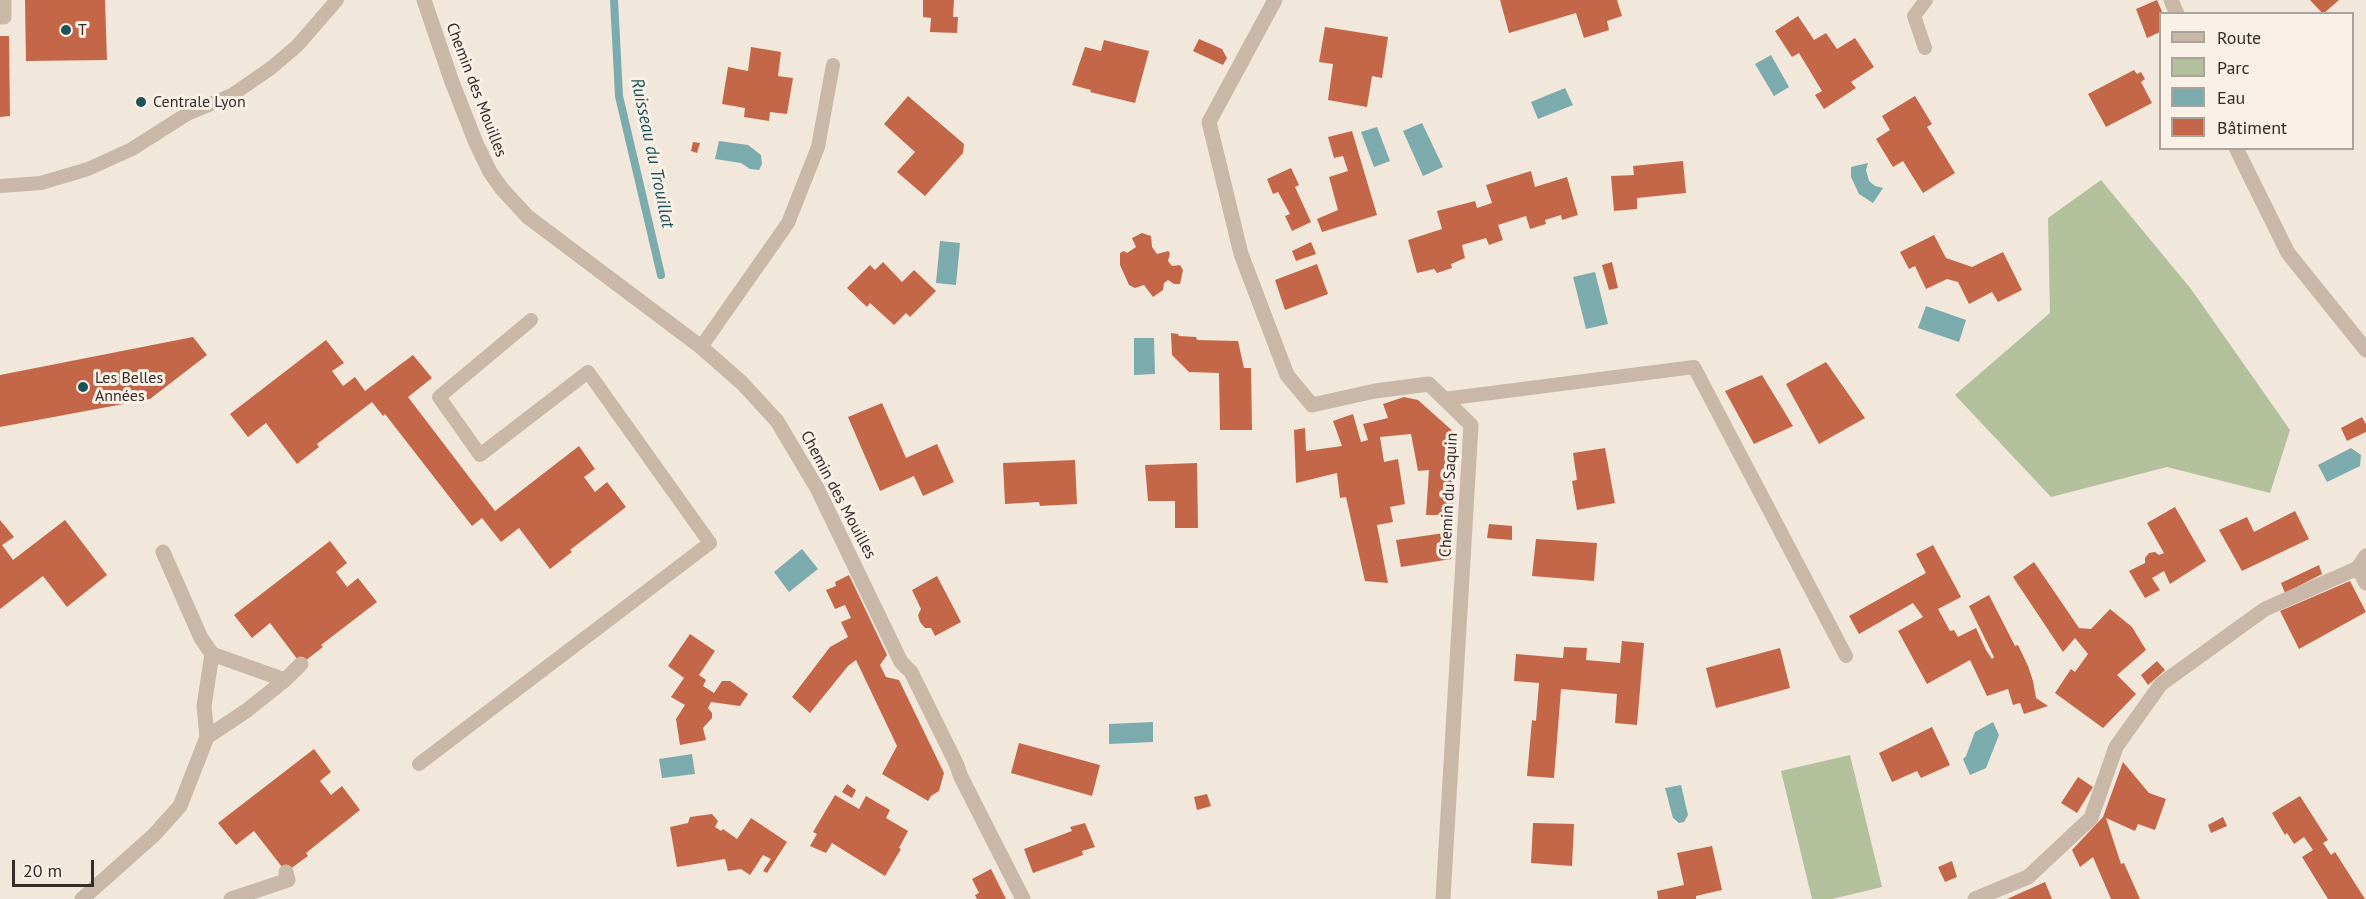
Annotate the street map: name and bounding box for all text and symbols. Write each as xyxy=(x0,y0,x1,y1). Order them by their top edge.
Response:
legend xyxy=(2159,12,2354,150)
place label: T xyxy=(78,20,87,40)
street label: Chemin des Mouilles xyxy=(442,20,510,160)
marker: T xyxy=(59,23,73,37)
text: Route xyxy=(2217,26,2261,49)
text: Parc xyxy=(2217,56,2250,79)
water label: Ruisseau du Trouillat xyxy=(626,76,678,230)
text: Eau xyxy=(2217,86,2245,109)
place label: Centrale Lyon xyxy=(153,92,246,112)
marker: Centrale Lyon xyxy=(134,95,148,109)
text: Bâtiment xyxy=(2217,116,2287,139)
place label: Les Belles Années xyxy=(95,368,163,406)
marker: Les Belles Années xyxy=(76,380,90,394)
street label: Chemin des Mouilles xyxy=(796,428,880,562)
street label: Chemin du Saquin xyxy=(1436,432,1462,558)
scale bar xyxy=(15,848,98,886)
text: 20 m xyxy=(23,859,62,882)

